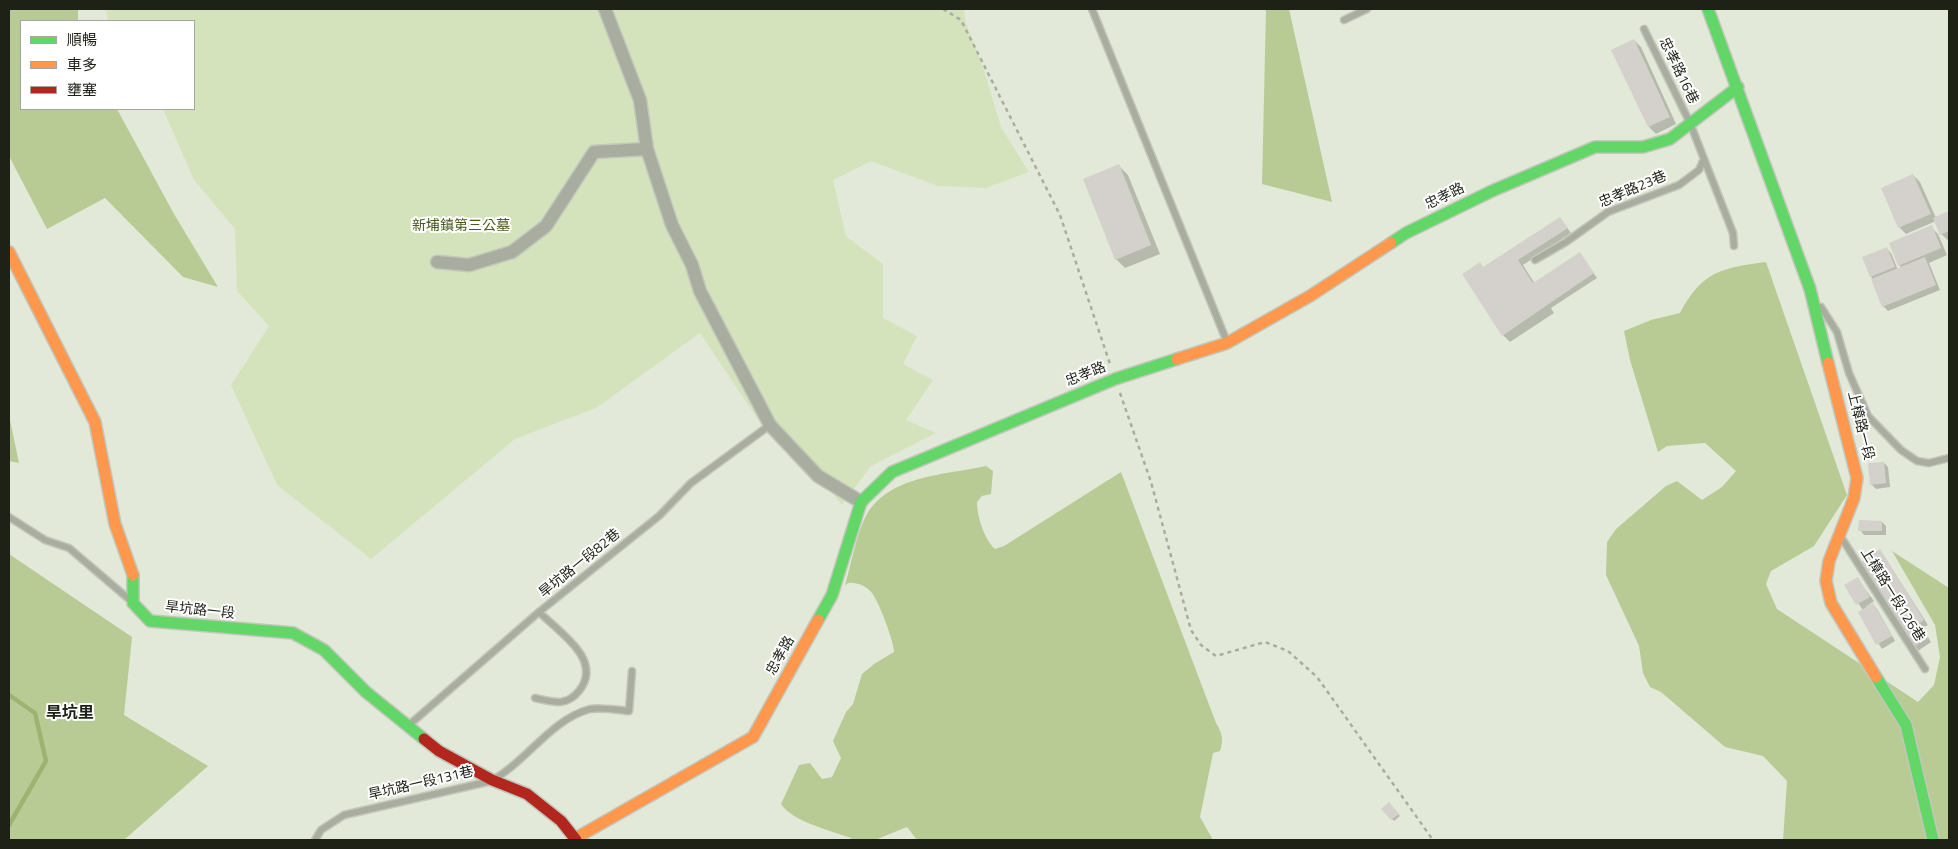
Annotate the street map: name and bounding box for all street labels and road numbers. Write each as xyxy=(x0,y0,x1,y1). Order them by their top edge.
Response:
street label: 忠孝路16巷 xyxy=(1655,35,1701,107)
street label: 忠孝路23巷 xyxy=(1597,168,1669,212)
street label: 忠孝路 xyxy=(1422,180,1468,214)
street label: 忠孝路 xyxy=(1063,359,1109,391)
street label: 上樟路一段 xyxy=(1843,390,1877,462)
street label: 旱坑路一段82巷 xyxy=(536,526,624,602)
street label: 上樟路一段126巷 xyxy=(1856,545,1928,645)
street label: 旱坑路一段 xyxy=(164,599,236,623)
street label: 忠孝路 xyxy=(763,634,799,678)
street label: 旱坑路一段131巷 xyxy=(367,764,475,804)

